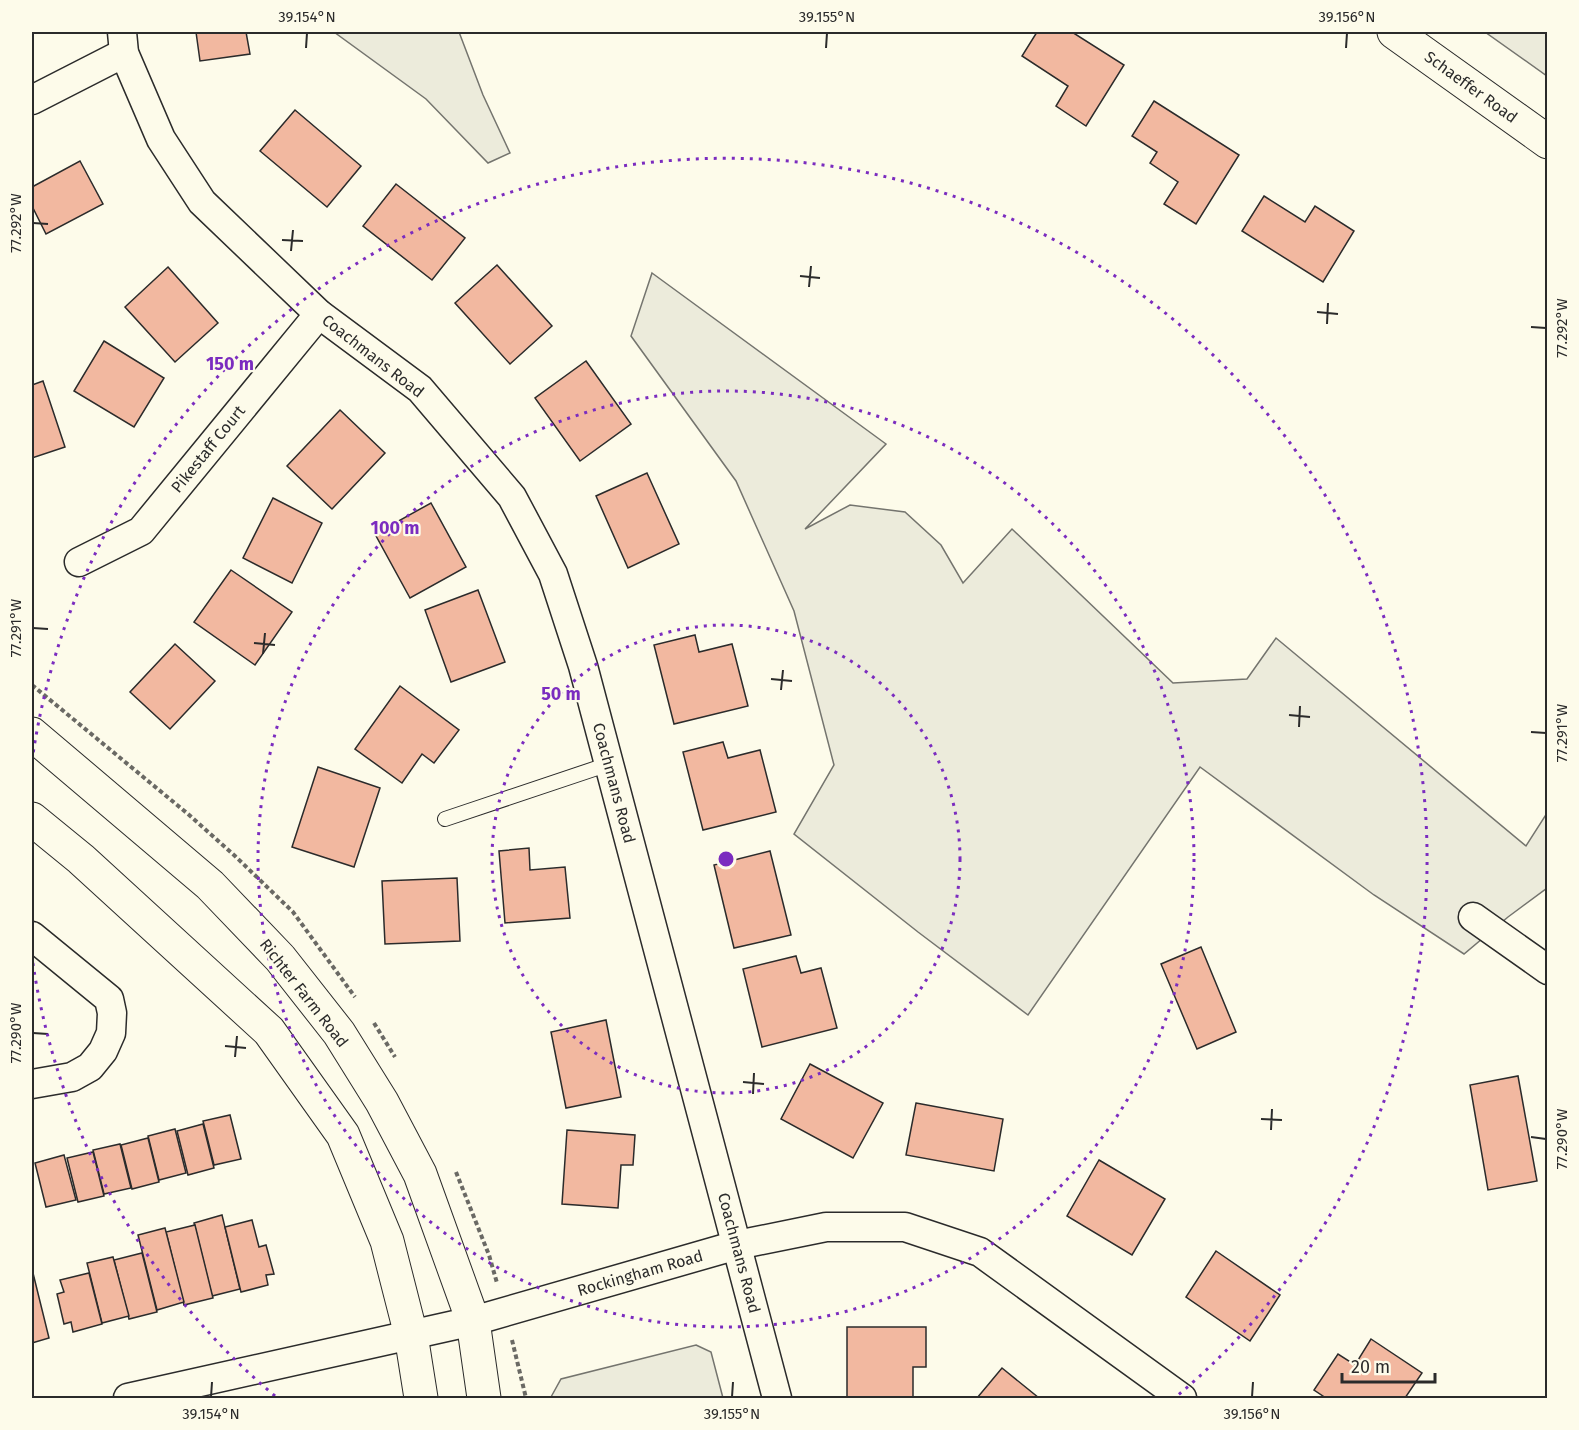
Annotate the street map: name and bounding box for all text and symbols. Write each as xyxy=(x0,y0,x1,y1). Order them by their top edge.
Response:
text: 39.154°N xyxy=(278,8,336,26)
text: 39.155°N xyxy=(799,8,855,26)
text: 39.156°N xyxy=(1318,8,1376,26)
street label: Schaeffer Road xyxy=(1421,47,1521,127)
text: 77.292°W xyxy=(7,193,25,253)
text: 77.292°W xyxy=(1553,298,1571,358)
street label: Coachmans Road xyxy=(318,310,428,402)
text: 150 m xyxy=(206,353,254,375)
street label: Pikestaff Court xyxy=(167,401,249,496)
text: 100 m xyxy=(371,517,419,539)
text: 77.291°W xyxy=(7,598,25,657)
text: 50 m xyxy=(541,683,581,705)
text: 77.291°W xyxy=(1553,703,1571,762)
street label: Coachmans Road xyxy=(589,721,639,845)
centre of rings xyxy=(716,849,736,869)
street label: Richter Farm Road xyxy=(256,935,352,1051)
text: 77.290°W xyxy=(7,1002,25,1063)
text: 77.290°W xyxy=(1553,1108,1571,1169)
street label: Coachmans Road xyxy=(714,1191,764,1315)
street label: Rockingham Road xyxy=(575,1246,705,1300)
scale bar xyxy=(1342,1346,1435,1384)
text: 20 m xyxy=(1351,1356,1390,1378)
text: 39.154°N xyxy=(182,1405,240,1423)
text: 39.155°N xyxy=(704,1405,760,1423)
text: 39.156°N xyxy=(1223,1405,1281,1423)

